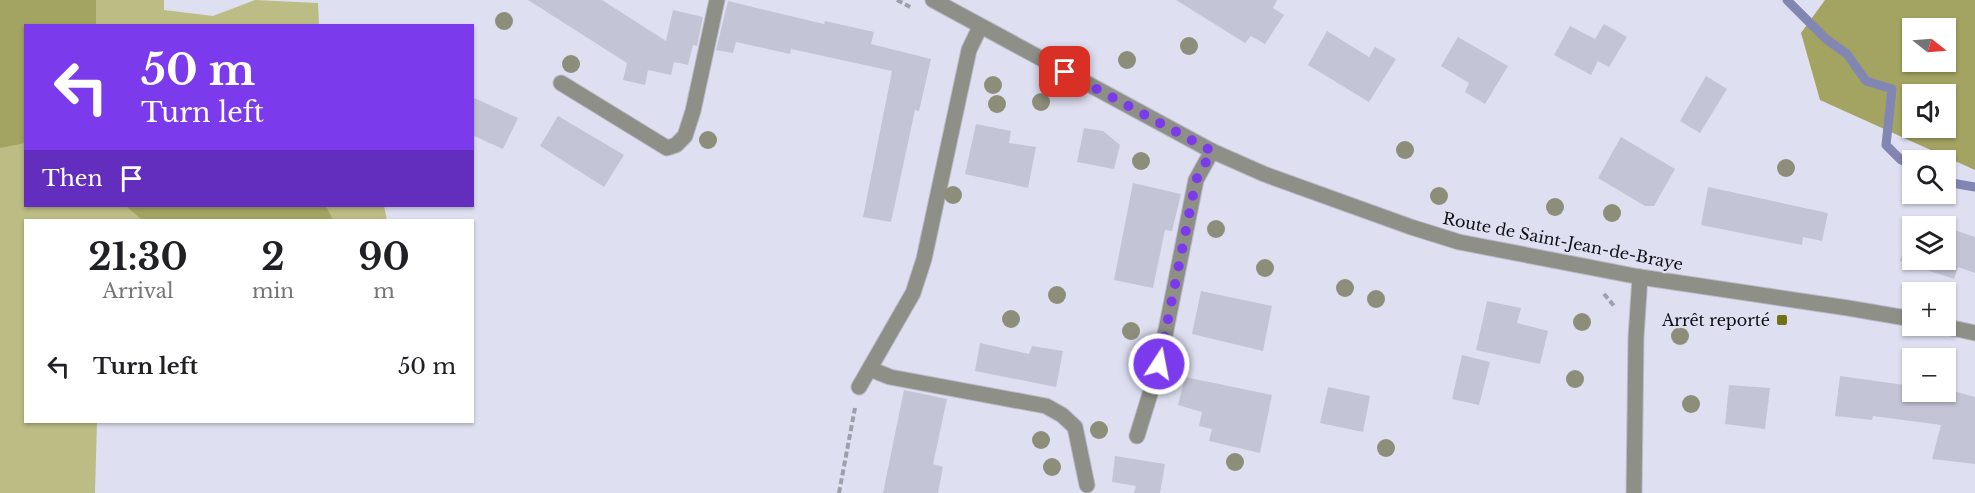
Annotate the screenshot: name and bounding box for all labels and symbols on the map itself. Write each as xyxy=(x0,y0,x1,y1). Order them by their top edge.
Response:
north arrow xyxy=(1902,18,1956,72)
pin xyxy=(1039,46,1090,97)
street label: Route de Saint-Jean-de-Braye xyxy=(1441,208,1685,274)
place label: Arrêt reporté xyxy=(1661,310,1770,330)
marker: Arrêt reporté xyxy=(1775,313,1789,327)
position arrow xyxy=(1127,332,1191,396)

